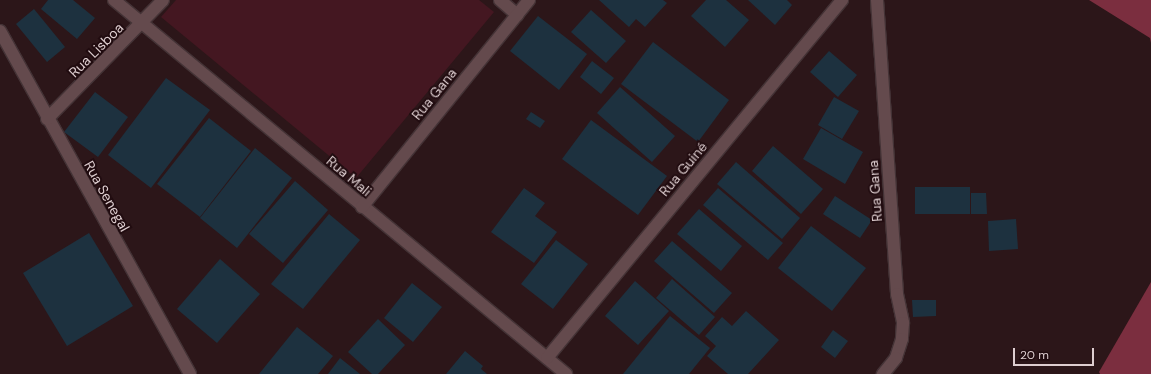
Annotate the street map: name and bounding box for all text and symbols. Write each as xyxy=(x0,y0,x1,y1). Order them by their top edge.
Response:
street label: Rua Lisboa xyxy=(65,19,127,81)
street label: Rua Gana xyxy=(408,65,460,123)
street label: Rua Guiné xyxy=(655,138,711,200)
street label: Rua Mali xyxy=(323,152,375,200)
street label: Rua Senegal xyxy=(81,158,133,234)
street label: Rua Gana xyxy=(864,160,886,222)
scale bar xyxy=(1015,340,1096,366)
text: 20 m xyxy=(1020,347,1049,363)

